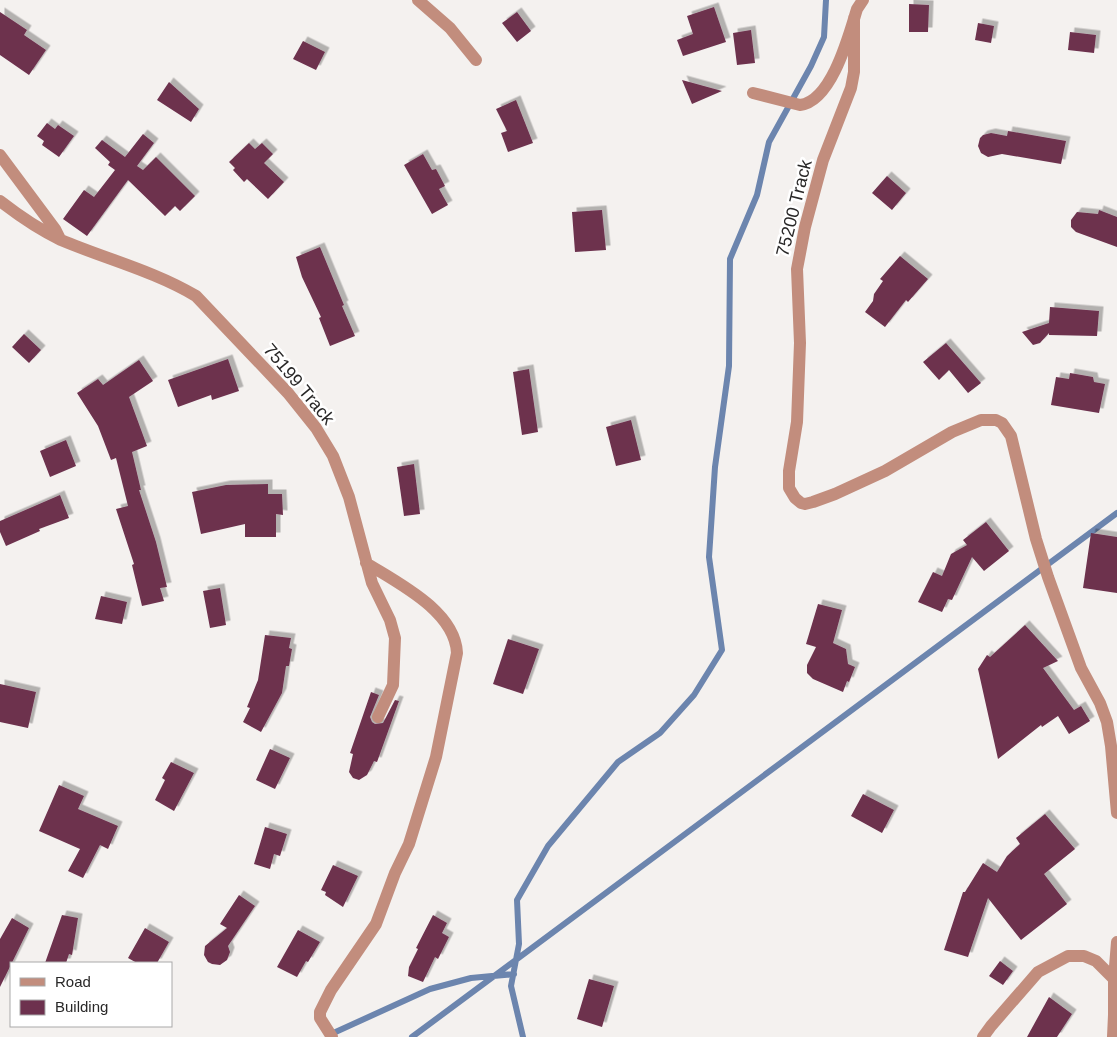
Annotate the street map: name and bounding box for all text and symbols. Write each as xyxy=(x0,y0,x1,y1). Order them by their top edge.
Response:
street label: 75200 Track xyxy=(772,157,816,258)
street label: 75199 Track xyxy=(260,340,339,429)
legend xyxy=(10,962,172,1027)
text: Road xyxy=(55,973,91,990)
text: Building xyxy=(55,998,108,1015)

